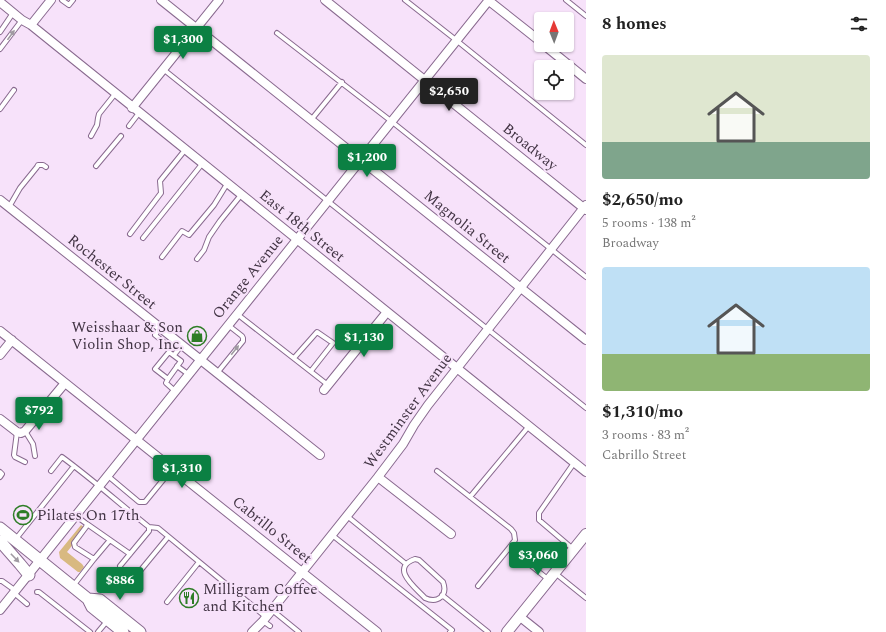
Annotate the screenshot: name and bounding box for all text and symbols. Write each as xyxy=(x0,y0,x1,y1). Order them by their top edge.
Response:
text: 8 homes xyxy=(602,11,667,37)
north arrow xyxy=(534,12,574,52)
map controls xyxy=(534,12,574,100)
icon: filters xyxy=(848,13,870,35)
pin: $1,300 xyxy=(150,26,216,60)
one-way arrow xyxy=(7,29,15,40)
text: $1,300 xyxy=(163,29,203,49)
button: locate xyxy=(534,60,574,100)
pin: $2,650 xyxy=(416,78,482,112)
text: $2,650 xyxy=(429,81,469,101)
icon: home xyxy=(700,81,772,153)
street label: Broadway xyxy=(497,117,563,177)
pin: $1,200 xyxy=(334,144,400,178)
text: $1,200 xyxy=(347,147,387,167)
street label: East 18th Street xyxy=(254,184,350,268)
street label: Magnolia Street xyxy=(419,185,515,269)
text: $2,650/mo xyxy=(602,187,683,213)
text: 5 rooms · 138 m² xyxy=(602,213,696,233)
street label: Rochester Street xyxy=(62,229,162,315)
street label: Orange Avenue xyxy=(207,230,289,324)
text: Broadway xyxy=(602,233,659,253)
icon: home xyxy=(700,293,772,365)
place label: Weisshaar & Son Violin Shop, Inc. xyxy=(72,316,183,356)
pin: $1,130 xyxy=(331,324,397,358)
shop icon: Weisshaar & Son Violin Shop, Inc. xyxy=(186,325,208,347)
text: $1,130 xyxy=(344,327,384,347)
one-way arrow xyxy=(231,345,240,356)
street label: Westminster Avenue xyxy=(358,348,458,474)
pin: $792 xyxy=(15,397,63,431)
text: $1,310/mo xyxy=(602,399,683,425)
text: $792 xyxy=(24,400,54,420)
text: 3 rooms · 83 m² xyxy=(602,425,689,445)
text: Cabrillo Street xyxy=(602,445,686,465)
pin: $1,310 xyxy=(149,455,215,489)
text: $1,310 xyxy=(162,458,202,478)
street label: Cabrillo Street xyxy=(227,490,317,570)
sports icon: Pilates On 17th xyxy=(12,504,34,526)
place label: Pilates On 17th xyxy=(37,504,140,527)
pin: $3,060 xyxy=(505,542,571,576)
text: $3,060 xyxy=(518,545,558,565)
one-way arrow xyxy=(10,553,20,563)
pin: $886 xyxy=(96,567,144,601)
text: $886 xyxy=(105,570,135,590)
place label: Milligram Coffee and Kitchen xyxy=(203,578,318,618)
restaurant icon: Milligram Coffee and Kitchen xyxy=(178,587,200,609)

